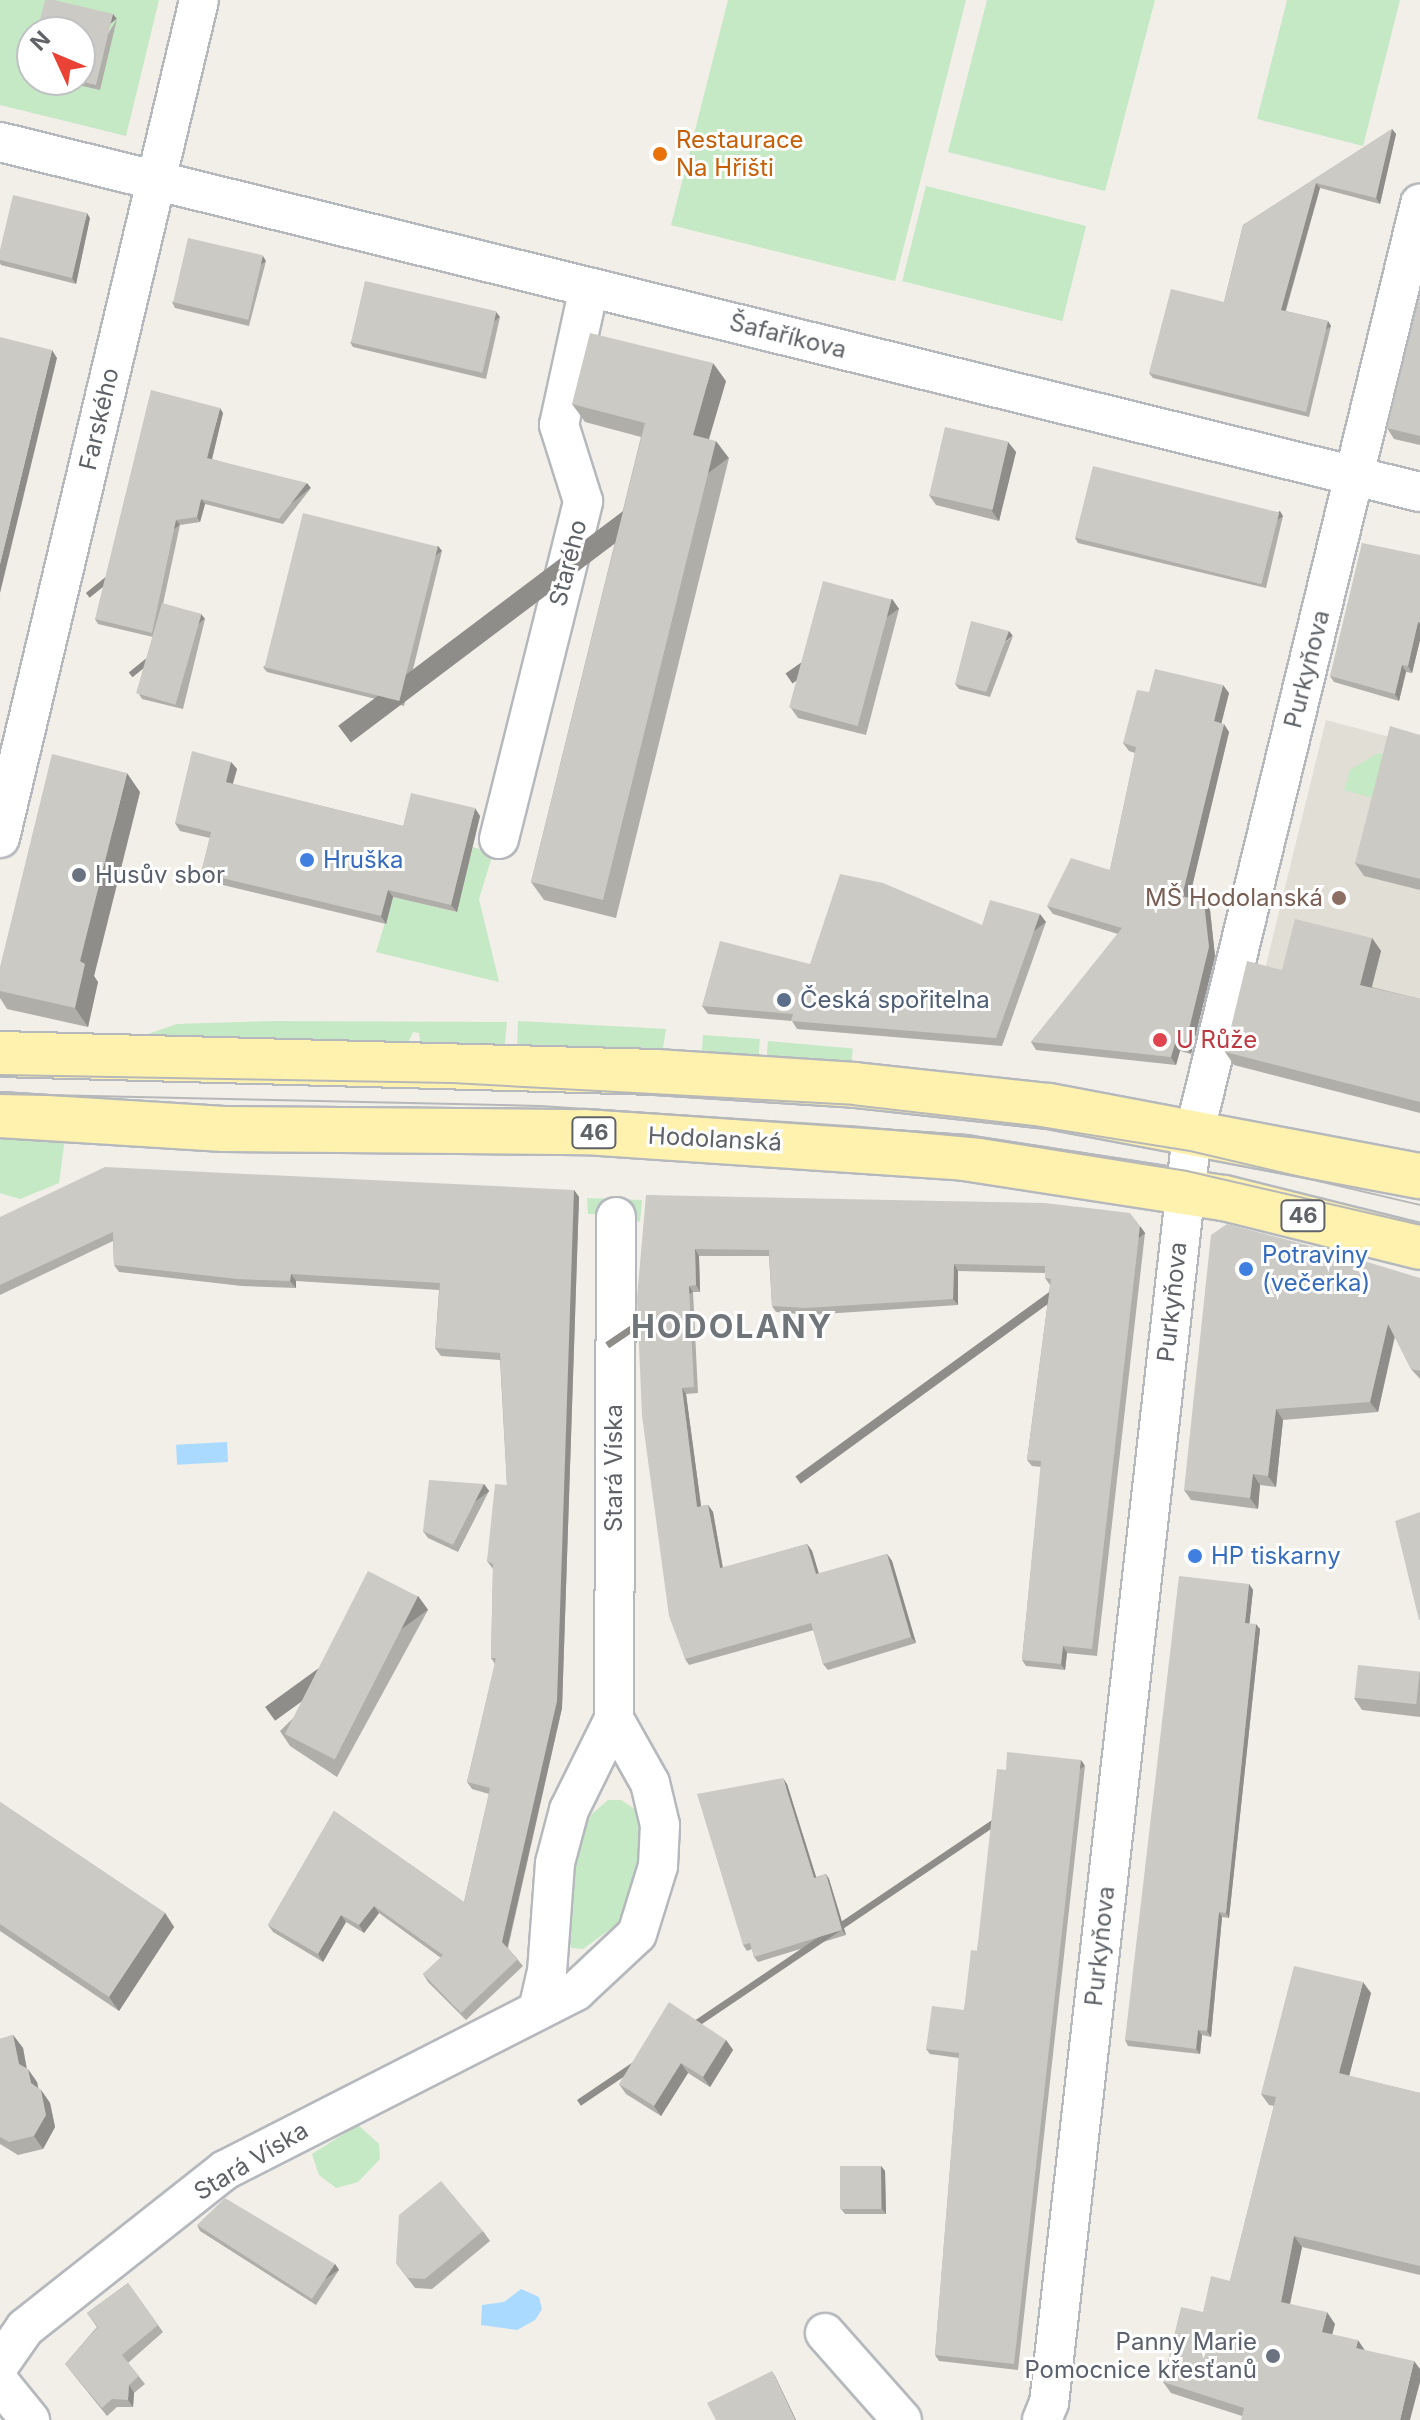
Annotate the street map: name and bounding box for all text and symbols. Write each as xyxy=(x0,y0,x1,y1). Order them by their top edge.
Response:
north arrow xyxy=(16,16,96,96)
text: N xyxy=(25,26,55,56)
place label: Restaurace Na Hřišti xyxy=(676,126,804,182)
marker: Restaurace Na Hřišti xyxy=(651,145,669,163)
street label: Šafaříkova xyxy=(727,308,849,364)
street label: Farského xyxy=(73,365,125,473)
street label: Starého xyxy=(543,517,593,609)
street label: Purkyňova xyxy=(1278,607,1336,731)
place label: Hruška xyxy=(323,846,403,874)
marker: Hruška xyxy=(298,851,316,869)
place label: Husův sbor xyxy=(95,861,225,889)
marker: Husův sbor xyxy=(70,866,88,884)
place label: MŠ Hodolanská xyxy=(1145,884,1323,912)
marker: MŠ Hodolanská xyxy=(1330,889,1348,907)
place label: Česká spořitelna xyxy=(800,986,990,1014)
marker: Česká spořitelna xyxy=(775,991,793,1009)
place label: U Růže xyxy=(1176,1026,1257,1054)
marker: U Růže xyxy=(1151,1031,1169,1049)
road number: 46 xyxy=(570,1115,618,1151)
street label: Hodolanská xyxy=(647,1121,783,1157)
road number: 46 xyxy=(1279,1198,1327,1234)
street label: Purkyňova xyxy=(1151,1241,1193,1363)
place label: Potraviny (večerka) xyxy=(1262,1241,1370,1297)
marker: Potraviny (večerka) xyxy=(1237,1260,1255,1278)
district label: HODOLANY xyxy=(631,1308,833,1346)
street label: Stará Víska xyxy=(600,1404,628,1532)
place label: HP tiskarny xyxy=(1211,1542,1341,1570)
marker: HP tiskarny xyxy=(1186,1547,1204,1565)
street label: Purkyňova xyxy=(1079,1885,1121,2007)
street label: Stará Víska xyxy=(189,2116,313,2206)
place label: Panny Marie Pomocnice křesťanů xyxy=(1024,2328,1257,2384)
marker: Panny Marie Pomocnice křesťanů xyxy=(1264,2347,1282,2365)

